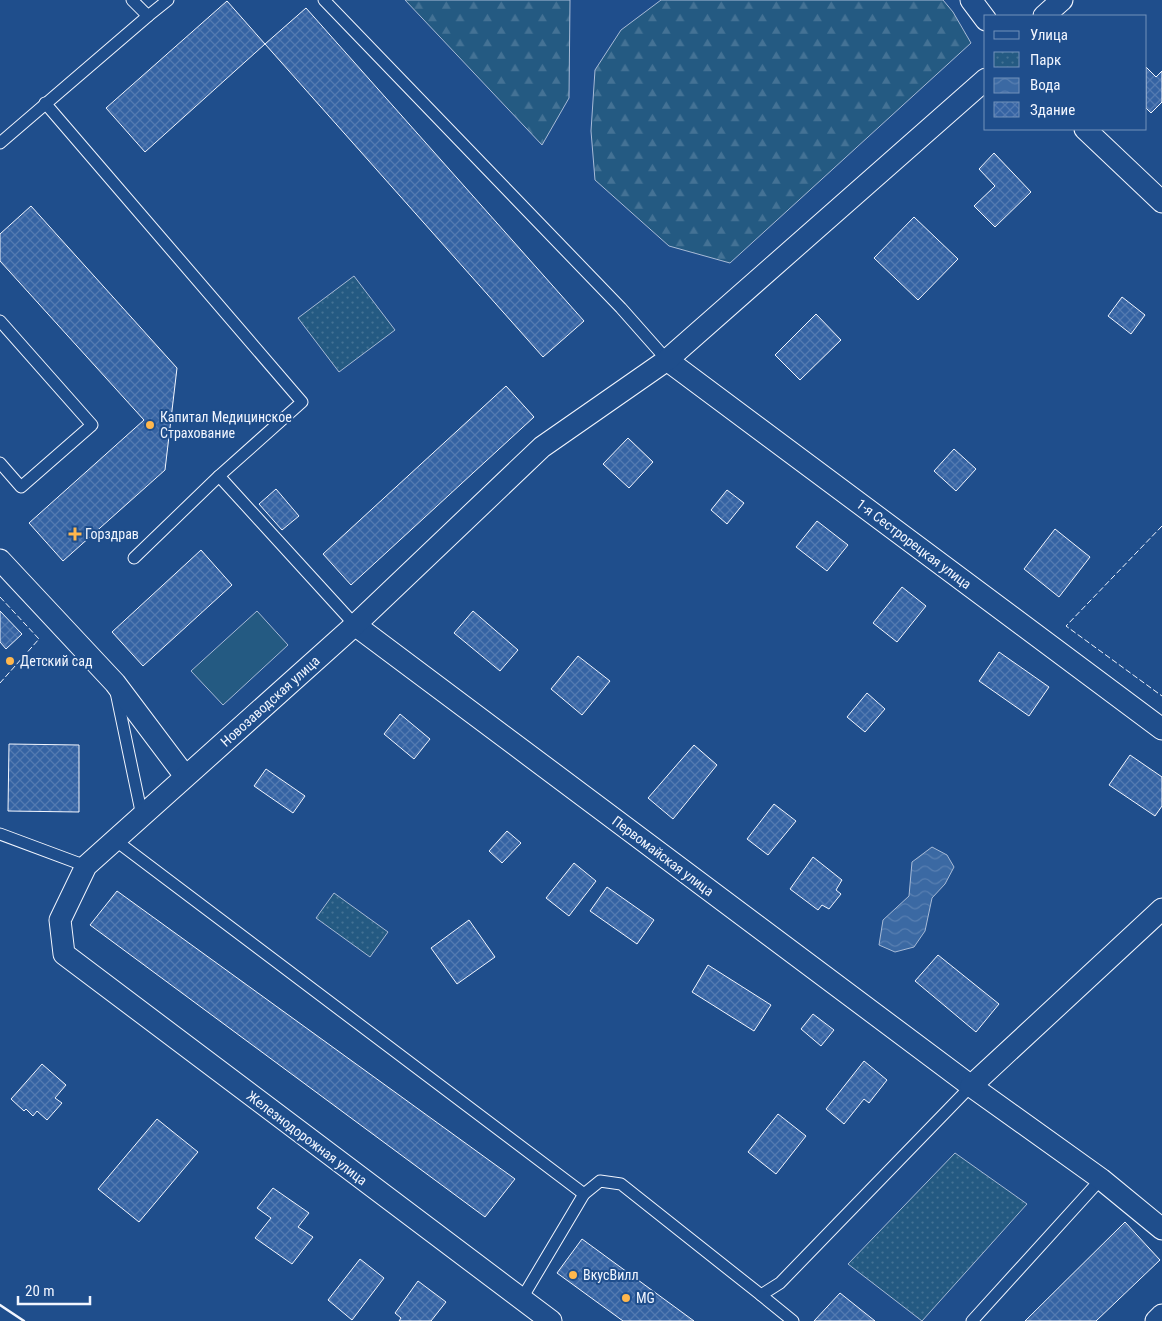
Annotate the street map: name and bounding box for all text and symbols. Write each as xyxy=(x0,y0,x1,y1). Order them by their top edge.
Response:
legend xyxy=(984,15,1147,130)
text: Улица xyxy=(1030,26,1068,44)
text: Парк xyxy=(1030,51,1061,69)
text: Вода xyxy=(1030,76,1060,94)
text: Здание xyxy=(1030,101,1075,119)
place label: Капитал Медицинское Страхование xyxy=(160,409,292,441)
marker: Капитал Медицинское Страхование xyxy=(144,419,156,431)
street label: 1-я Сестрорецкая улица xyxy=(854,496,974,592)
place label: Горздрав xyxy=(85,526,139,542)
marker: Горздрав xyxy=(69,528,81,540)
street label: Новозаводская улица xyxy=(217,652,323,750)
place label: Детский сад xyxy=(20,653,93,669)
marker: Детский сад xyxy=(4,655,16,667)
street label: Первомайская улица xyxy=(609,813,717,899)
street label: Железнодорожная улица xyxy=(244,1088,370,1188)
place label: ВкусВилл xyxy=(583,1267,639,1283)
marker: ВкусВилл xyxy=(567,1269,579,1281)
scale bar xyxy=(18,1274,90,1306)
text: 20 m xyxy=(25,1282,55,1300)
place label: MG xyxy=(636,1290,655,1306)
marker: MG xyxy=(620,1292,632,1304)

